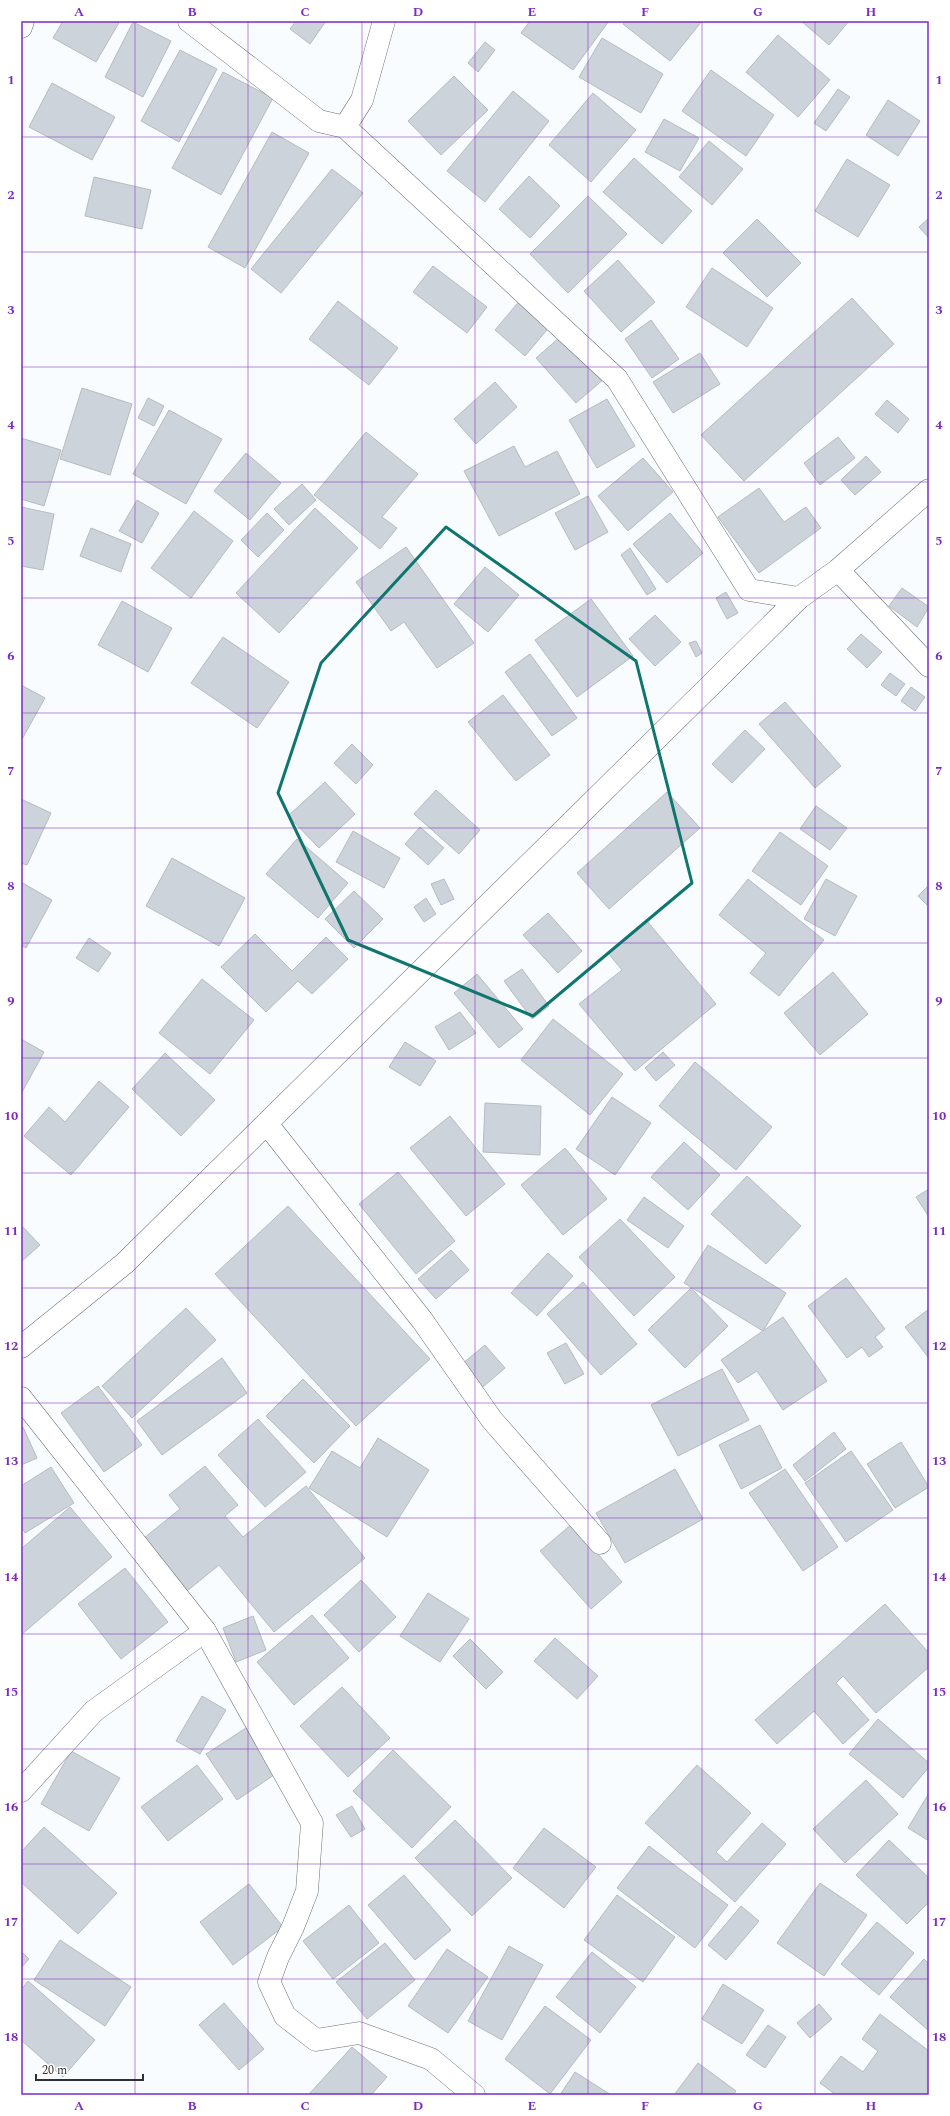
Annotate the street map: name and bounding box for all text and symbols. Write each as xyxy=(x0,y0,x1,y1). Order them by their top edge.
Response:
text: A xyxy=(74,2,84,22)
text: B xyxy=(187,2,197,22)
text: C xyxy=(300,2,310,22)
text: D xyxy=(413,2,423,22)
text: E xyxy=(528,2,537,22)
text: F xyxy=(641,2,649,22)
text: G xyxy=(753,2,763,22)
text: H xyxy=(866,2,877,22)
text: 1 xyxy=(7,70,15,90)
text: 1 xyxy=(935,70,943,90)
text: 2 xyxy=(7,185,15,205)
text: 2 xyxy=(935,185,943,205)
text: 3 xyxy=(7,300,15,320)
text: 3 xyxy=(935,300,943,320)
text: 4 xyxy=(7,415,15,435)
text: 4 xyxy=(935,415,943,435)
text: 5 xyxy=(7,531,15,551)
text: 5 xyxy=(935,531,943,551)
text: 6 xyxy=(7,646,15,666)
text: 6 xyxy=(935,646,943,666)
text: 7 xyxy=(7,761,15,781)
text: 7 xyxy=(935,761,943,781)
text: 8 xyxy=(7,876,15,896)
text: 8 xyxy=(935,876,943,896)
text: 9 xyxy=(7,991,15,1011)
text: 9 xyxy=(935,991,943,1011)
text: 10 xyxy=(4,1106,18,1126)
text: 10 xyxy=(932,1106,946,1126)
text: 11 xyxy=(4,1221,18,1241)
text: 11 xyxy=(932,1221,946,1241)
text: 12 xyxy=(4,1336,18,1356)
text: 12 xyxy=(932,1336,946,1356)
text: 13 xyxy=(4,1451,18,1471)
text: 13 xyxy=(932,1451,946,1471)
text: 14 xyxy=(4,1567,19,1587)
text: 14 xyxy=(932,1567,947,1587)
text: 15 xyxy=(4,1682,18,1702)
text: 15 xyxy=(932,1682,946,1702)
text: 16 xyxy=(4,1797,18,1817)
text: 16 xyxy=(932,1797,946,1817)
text: 17 xyxy=(4,1912,18,1932)
text: 17 xyxy=(932,1912,946,1932)
text: 18 xyxy=(4,2027,18,2047)
text: 18 xyxy=(932,2027,946,2047)
scale bar xyxy=(36,2056,143,2082)
text: 20 m xyxy=(42,2061,67,2080)
text: A xyxy=(74,2096,84,2116)
text: B xyxy=(187,2096,197,2116)
text: C xyxy=(300,2096,310,2116)
text: D xyxy=(413,2096,423,2116)
text: E xyxy=(528,2096,537,2116)
text: F xyxy=(641,2096,649,2116)
text: G xyxy=(753,2096,763,2116)
text: H xyxy=(866,2096,877,2116)

